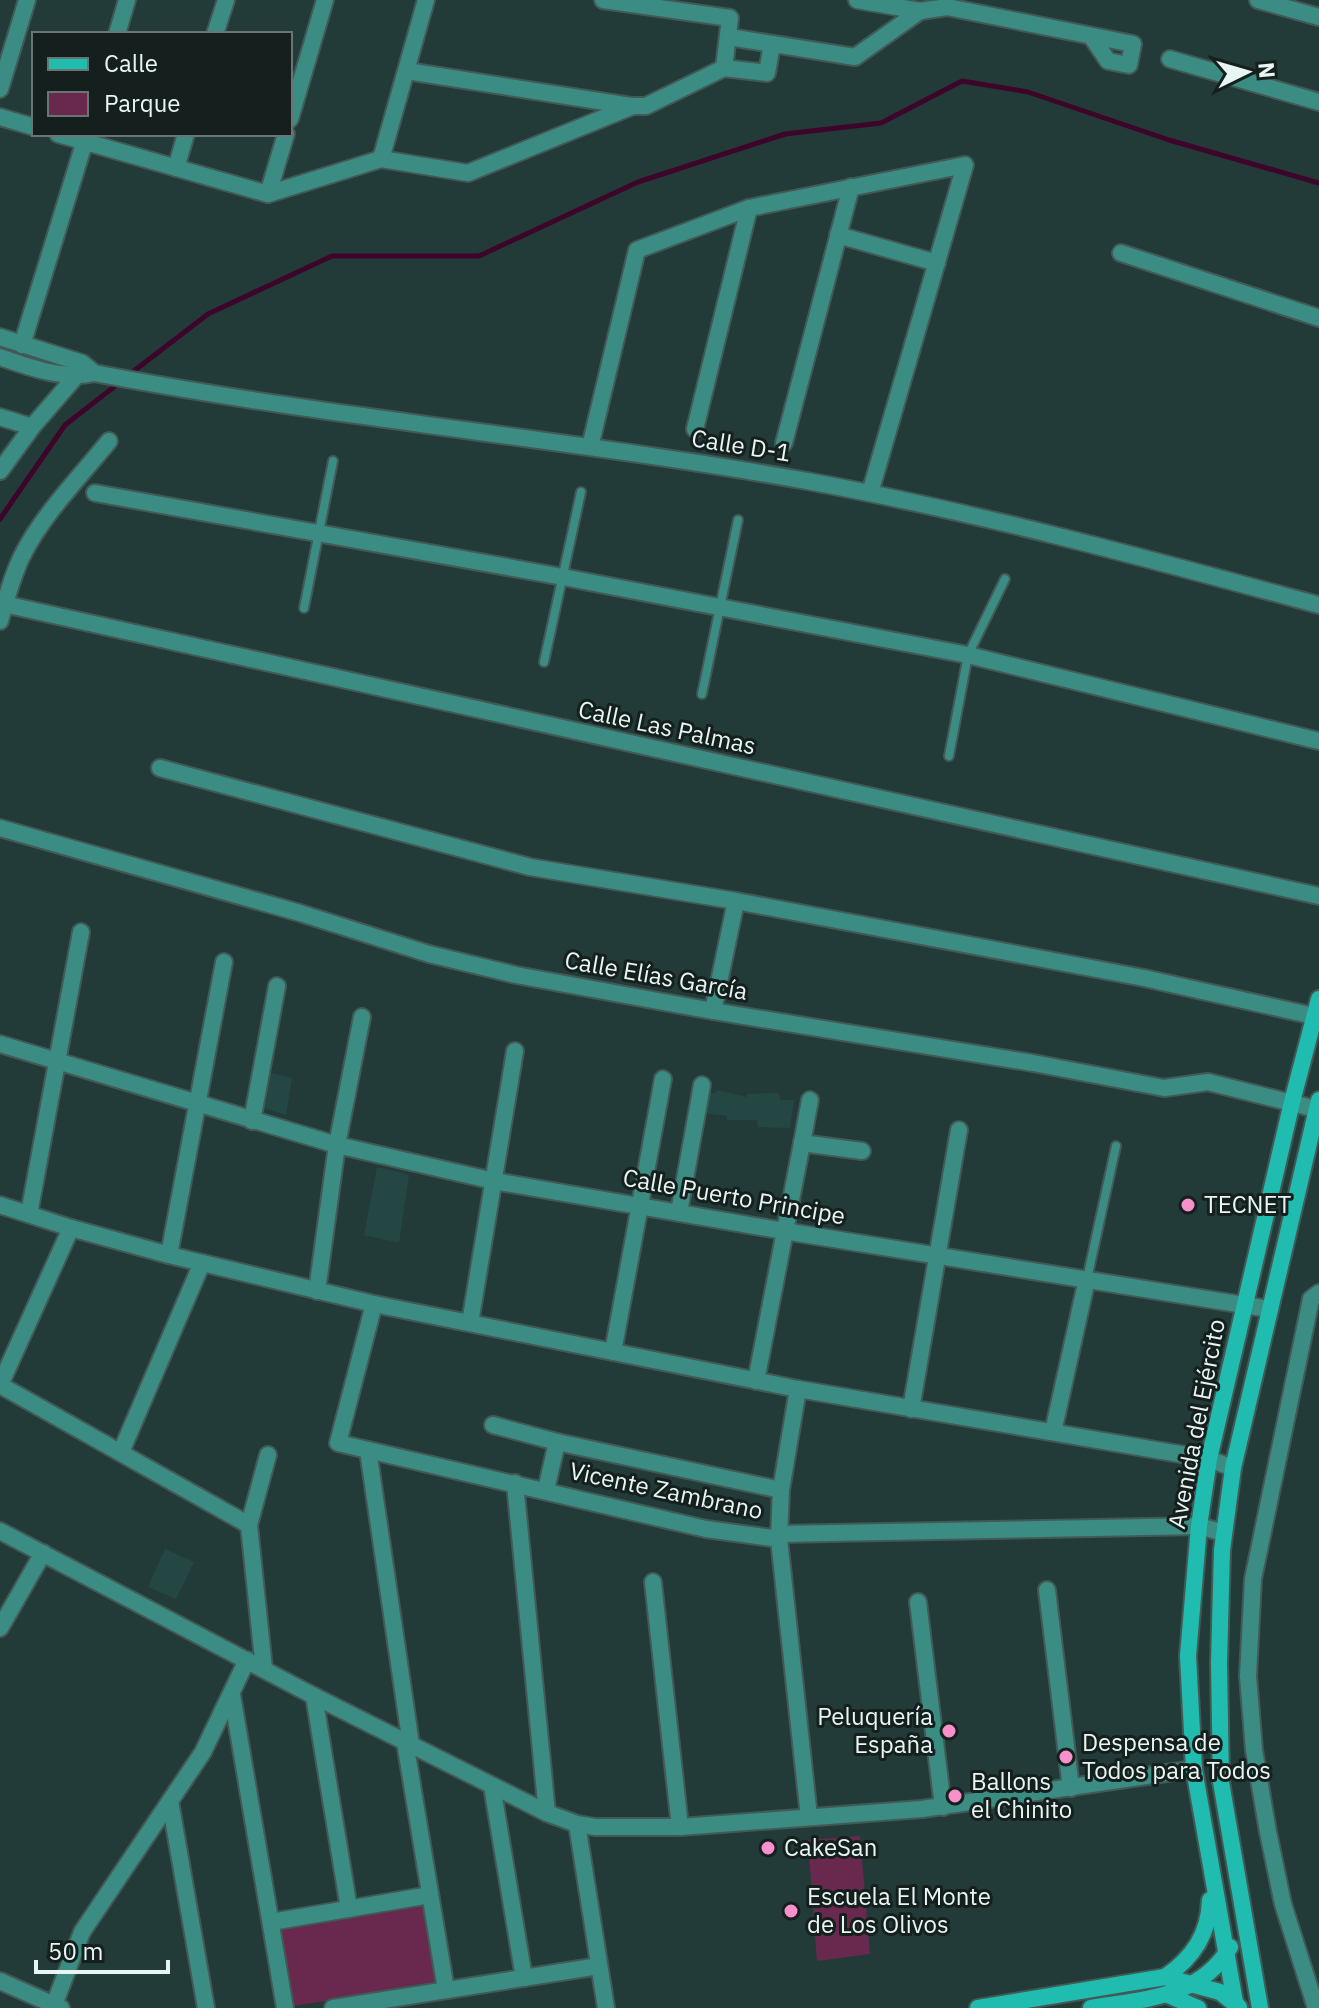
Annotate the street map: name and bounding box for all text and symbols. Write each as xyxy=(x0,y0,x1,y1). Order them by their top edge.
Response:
legend xyxy=(32,32,292,136)
north arrow xyxy=(1207,32,1287,112)
text: Calle xyxy=(104,47,158,79)
text: N xyxy=(1252,61,1283,79)
text: Parque xyxy=(104,87,181,119)
street label: Calle D-1 xyxy=(689,421,793,469)
street label: Calle Las Palmas xyxy=(575,693,759,761)
street label: Calle Elías García xyxy=(562,943,750,1007)
street label: Calle Puerto Principe xyxy=(621,1161,848,1231)
place label: TECNET xyxy=(1204,1188,1292,1220)
marker: TECNET xyxy=(1179,1196,1197,1214)
street label: Avenida del Ejército xyxy=(1160,1316,1232,1531)
street label: Vicente Zambrano xyxy=(567,1454,766,1526)
place label: Peluquería España xyxy=(817,1700,933,1760)
marker: Peluquería España xyxy=(940,1722,958,1740)
place label: Despensa de Todos para Todos xyxy=(1082,1726,1271,1786)
marker: Despensa de Todos para Todos xyxy=(1057,1748,1075,1766)
place label: Ballons el Chinito xyxy=(971,1765,1072,1825)
marker: Ballons el Chinito xyxy=(946,1787,964,1805)
place label: CakeSan xyxy=(784,1831,877,1863)
marker: CakeSan xyxy=(759,1839,777,1857)
place label: Escuela El Monte de Los Olivos xyxy=(807,1880,991,1940)
marker: Escuela El Monte de Los Olivos xyxy=(782,1902,800,1920)
scale bar xyxy=(36,1924,168,1974)
text: 50 m xyxy=(48,1935,103,1967)

